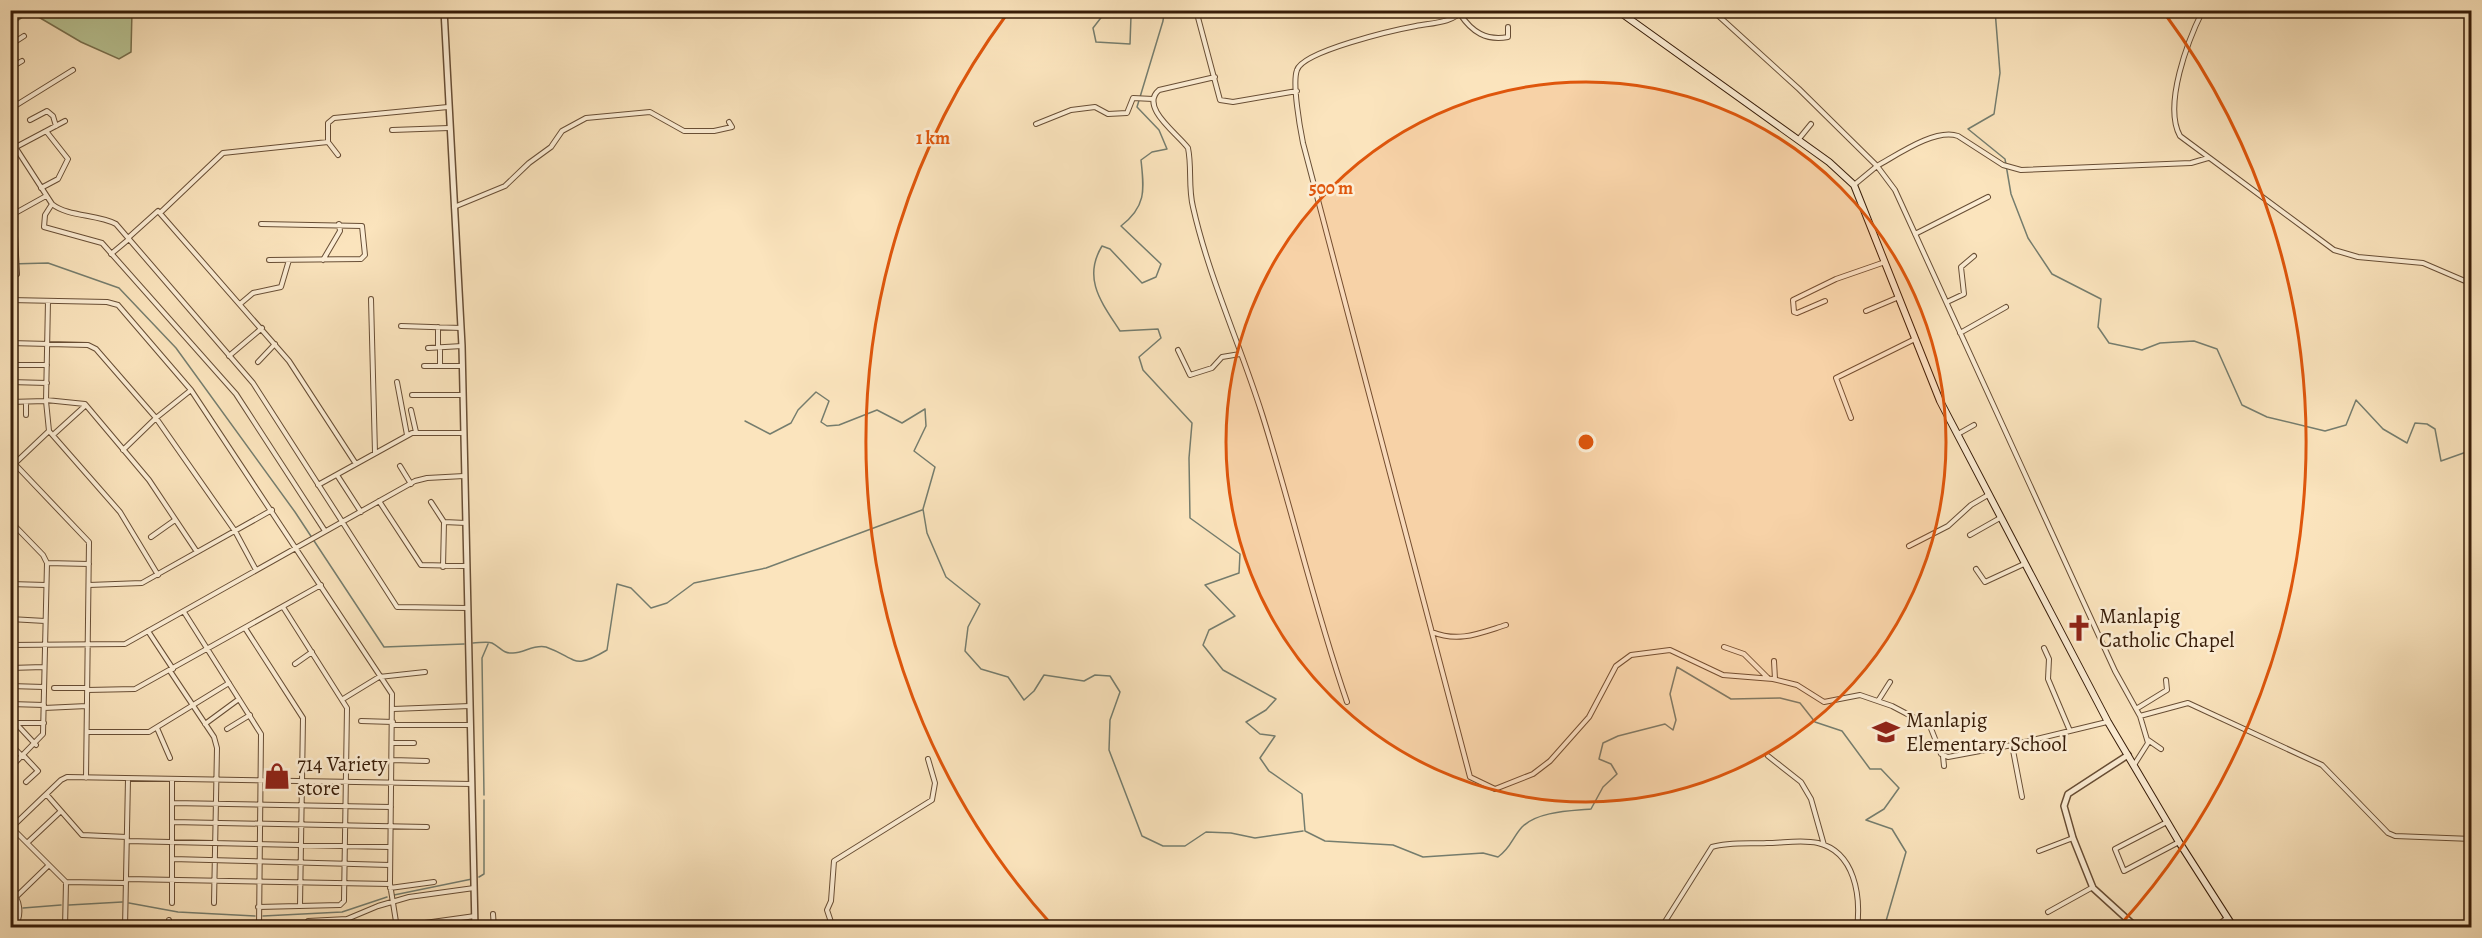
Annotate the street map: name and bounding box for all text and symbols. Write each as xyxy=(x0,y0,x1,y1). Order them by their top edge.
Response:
text: 1 km xyxy=(916,126,950,150)
text: 500 m xyxy=(1309,176,1353,200)
centre of rings xyxy=(1576,432,1596,452)
place label: Manlapig Catholic Chapel xyxy=(2099,602,2234,654)
church icon: Manlapig Catholic Chapel xyxy=(2064,613,2094,643)
place label: Manlapig Elementary School xyxy=(1906,706,2067,758)
school or university icon: Manlapig Elementary School xyxy=(1871,717,1901,747)
place label: 714 Variety store xyxy=(297,750,388,802)
shop icon: 714 Variety store xyxy=(262,761,292,791)

